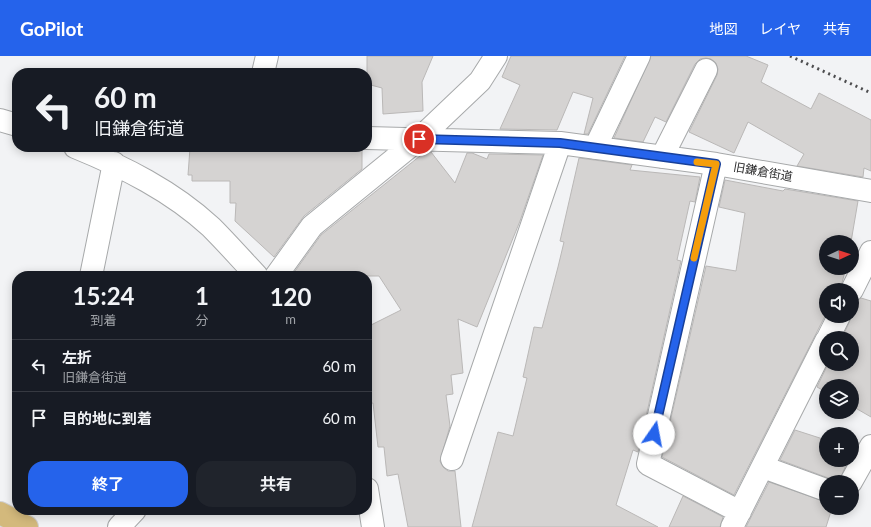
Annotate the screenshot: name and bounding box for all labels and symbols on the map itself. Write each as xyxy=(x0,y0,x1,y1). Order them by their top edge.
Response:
pin xyxy=(402,122,436,156)
street label: 旧鎌倉街道 xyxy=(732,159,794,184)
north arrow xyxy=(819,235,859,275)
position arrow xyxy=(633,413,675,455)

